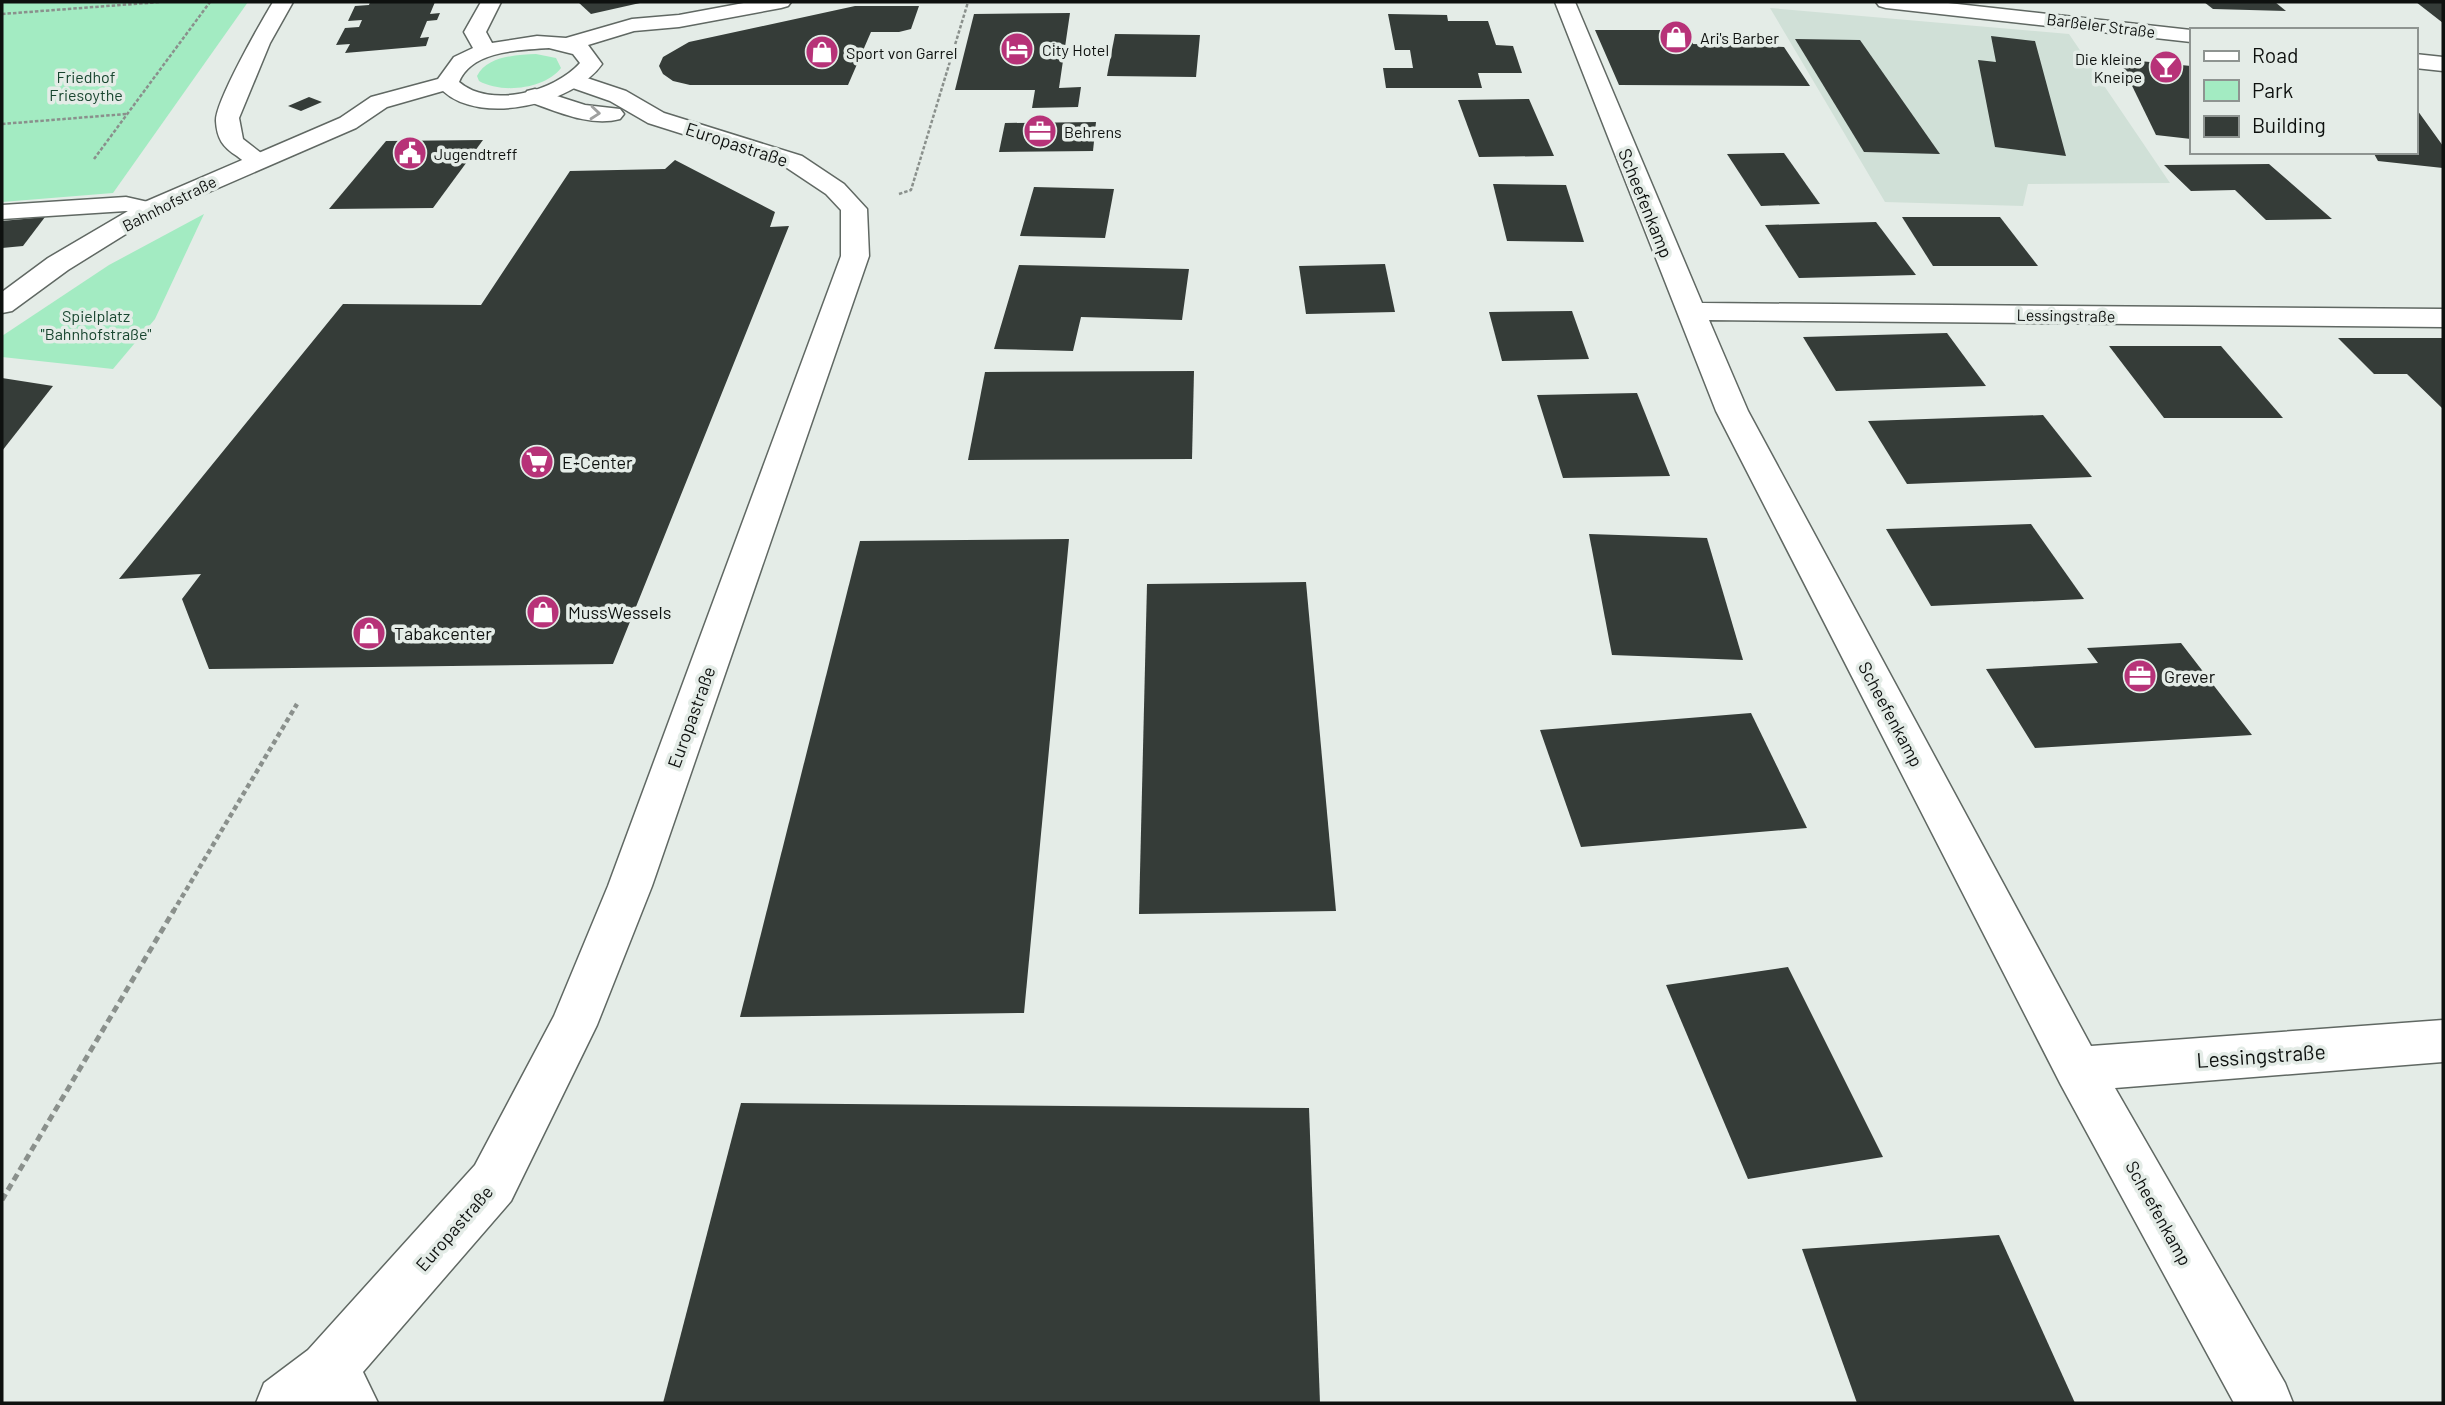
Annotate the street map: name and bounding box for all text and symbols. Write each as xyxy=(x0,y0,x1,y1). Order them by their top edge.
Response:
street label: Barßeler Straße xyxy=(2046,9,2156,41)
shop icon: Ari's Barber xyxy=(1657,18,1695,56)
place label: Ari's Barber xyxy=(1700,28,1779,47)
legend xyxy=(2190,28,2417,154)
hotel icon: City Hotel xyxy=(998,30,1036,68)
shop icon: Sport von Garrel xyxy=(803,33,841,71)
place label: City Hotel xyxy=(1042,40,1109,59)
text: Road xyxy=(2252,42,2298,67)
place label: Sport von Garrel xyxy=(846,43,957,62)
bar icon: Die kleine Kneipe xyxy=(2147,48,2185,86)
place label: Die kleine Kneipe xyxy=(2075,49,2142,86)
park label: Friedhof Friesoythe xyxy=(49,67,123,104)
text: Park xyxy=(2252,77,2293,102)
one-way arrow xyxy=(589,105,600,120)
office icon: Behrens xyxy=(1021,112,1059,150)
text: Building xyxy=(2252,112,2326,137)
street label: Europastraße xyxy=(683,117,791,171)
place label: Behrens xyxy=(1064,122,1122,141)
public building icon: Jugendtreff xyxy=(391,134,429,172)
place label: Jugendtreff xyxy=(434,144,518,163)
street label: Scheefenkamp xyxy=(1614,145,1678,261)
street label: Bahnhofstraße xyxy=(119,171,219,235)
street label: Lessingstraße xyxy=(2016,305,2116,325)
park label: Spielplatz "Bahnhofstraße" xyxy=(41,306,151,343)
supermarket icon: E-Center xyxy=(518,443,556,481)
place label: E-Center xyxy=(562,451,633,473)
shop icon: MussWessels xyxy=(524,593,562,631)
place label: MussWessels xyxy=(568,601,671,623)
shop icon: Tabakcenter xyxy=(350,614,388,652)
place label: Tabakcenter xyxy=(394,622,492,644)
office icon: Grever xyxy=(2121,657,2159,695)
street label: Scheefenkamp xyxy=(1854,658,1928,770)
street label: Europastraße xyxy=(662,663,720,771)
place label: Grever xyxy=(2164,665,2216,687)
street label: Lessingstraße xyxy=(2196,1038,2326,1072)
street label: Scheefenkamp xyxy=(2121,1157,2197,1269)
street label: Europastraße xyxy=(411,1181,497,1275)

